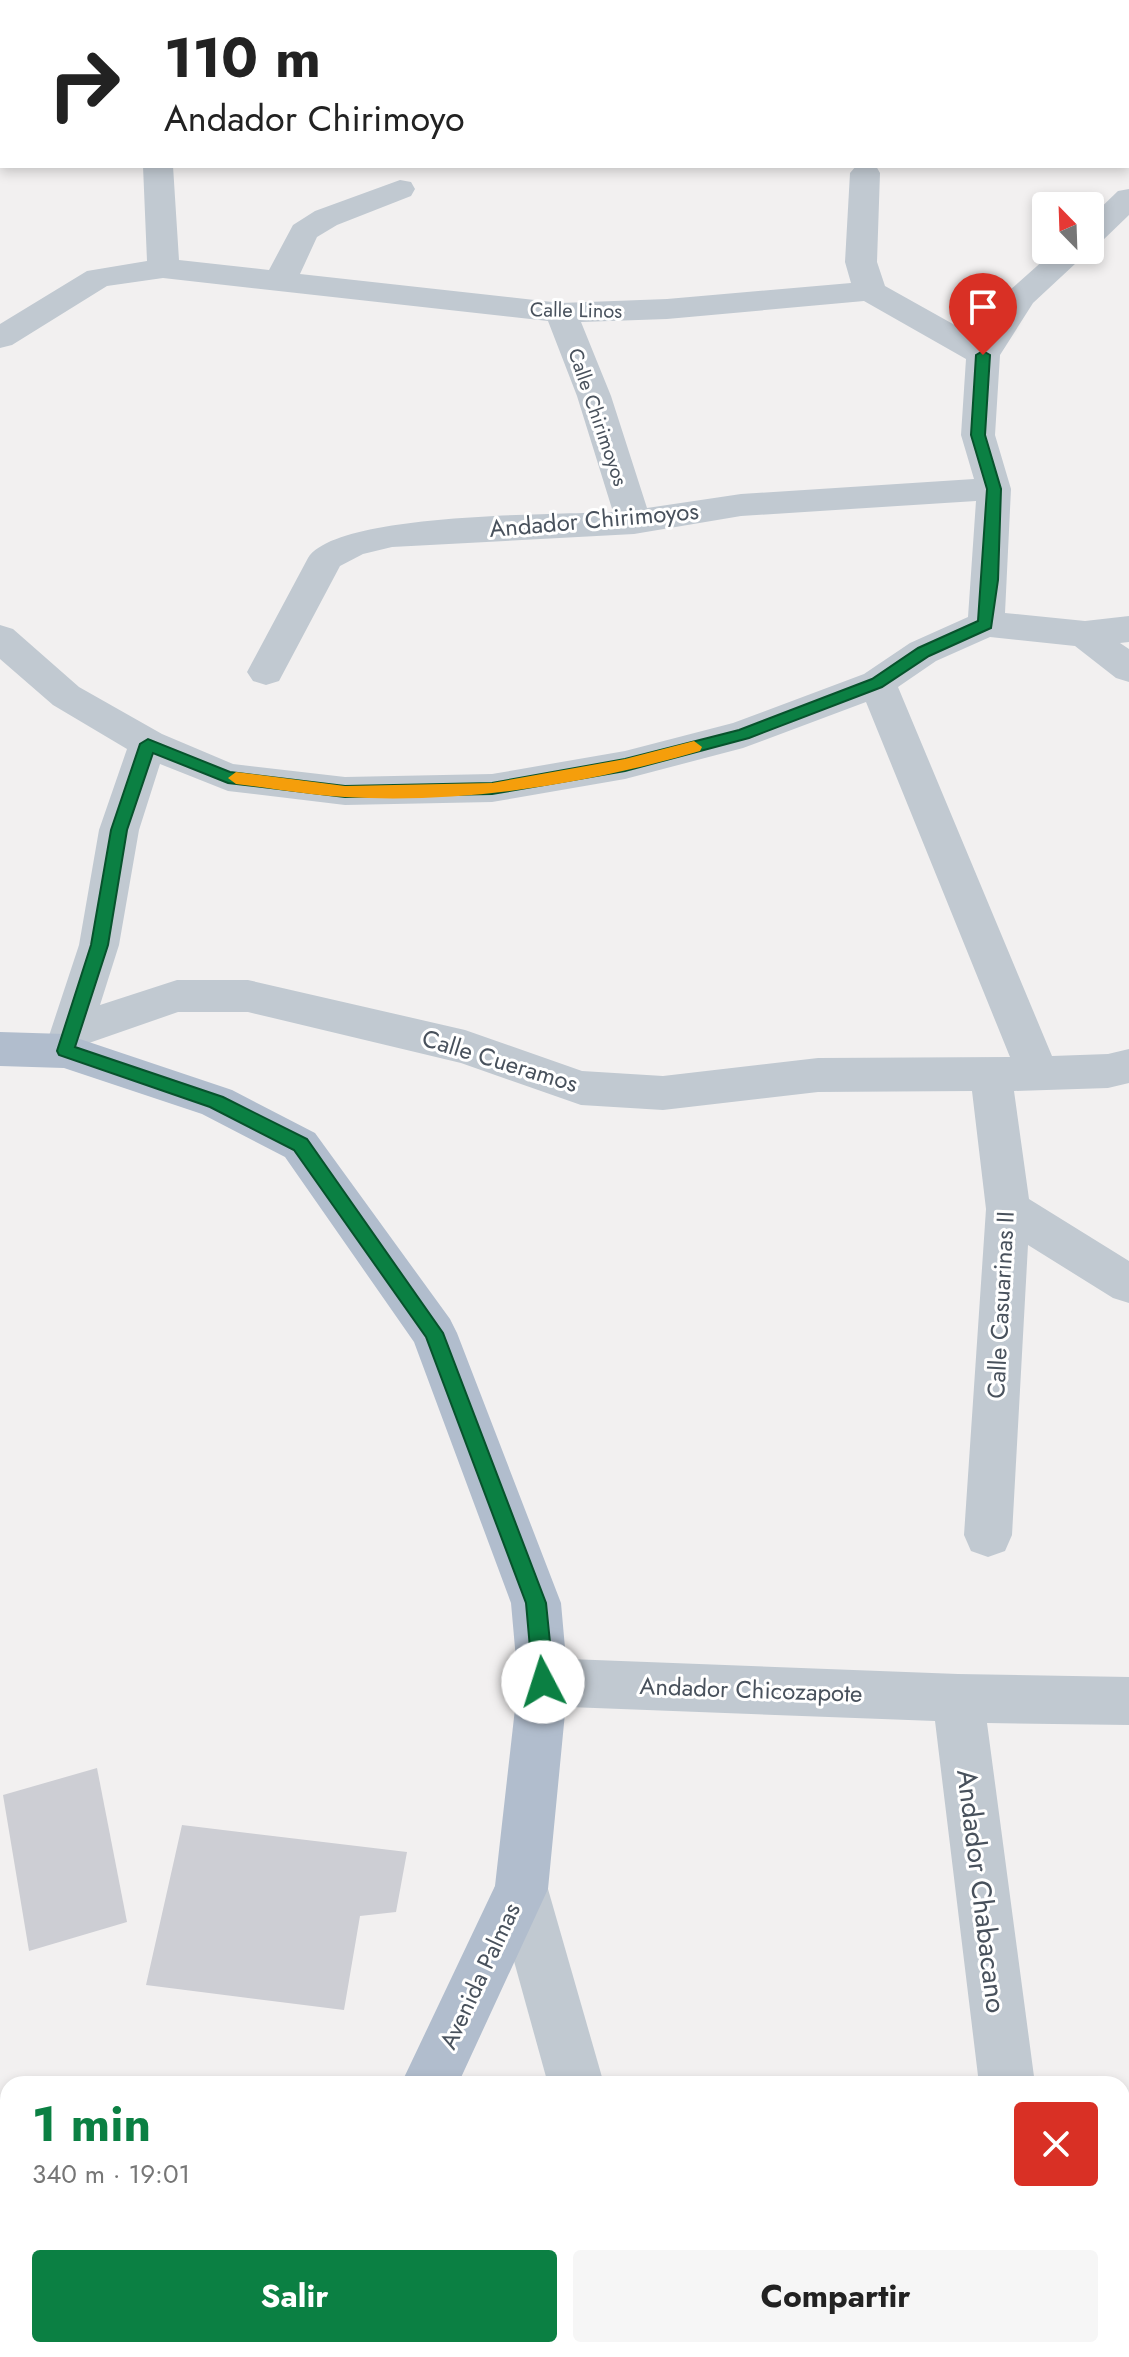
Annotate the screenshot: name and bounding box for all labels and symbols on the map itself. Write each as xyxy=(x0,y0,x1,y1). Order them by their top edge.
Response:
north arrow xyxy=(1032,192,1104,264)
pin xyxy=(949,273,1017,355)
street label: Calle Linos xyxy=(529,295,622,326)
street label: Calle Chirimoyos xyxy=(560,344,635,490)
street label: Andador Chirimoyos xyxy=(488,493,700,546)
street label: Calle Cueramos xyxy=(418,1020,582,1101)
street label: Calle Casuarinas II xyxy=(978,1210,1023,1400)
position arrow xyxy=(501,1640,585,1724)
street label: Andador Chicozapote xyxy=(639,1668,863,1711)
street label: Andador Chabacano xyxy=(946,1767,1017,2015)
street label: Avenida Palmas xyxy=(430,1897,529,2055)

